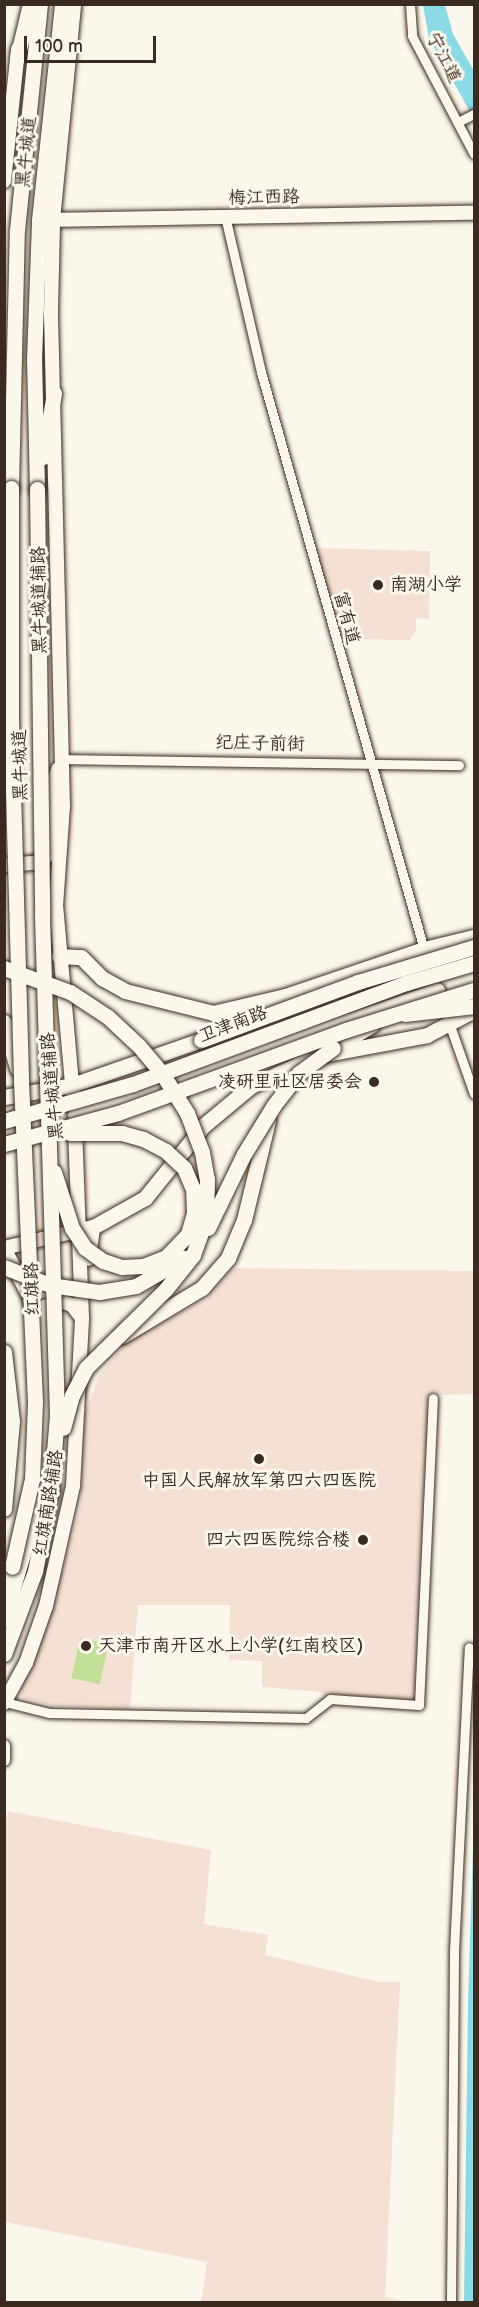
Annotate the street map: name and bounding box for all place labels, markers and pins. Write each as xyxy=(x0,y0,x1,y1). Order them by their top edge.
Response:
place label: 南湖小学 xyxy=(390,574,462,596)
marker: 南湖小学 xyxy=(371,578,385,592)
place label: 凌研里社区居委会 xyxy=(218,1071,362,1093)
marker: 凌研里社区居委会 xyxy=(367,1075,381,1089)
marker: 中国人民解放军第四六四医院 xyxy=(250,1450,268,1468)
place label: 中国人民解放军第四六四医院 xyxy=(142,1470,376,1492)
place label: 四六四医院综合楼 xyxy=(206,1529,350,1551)
marker: 四六四医院综合楼 xyxy=(354,1531,372,1549)
place label: 天津市南开区水上小学(红南校区) xyxy=(98,1635,363,1657)
marker: 天津市南开区水上小学(红南校区) xyxy=(79,1639,93,1653)

